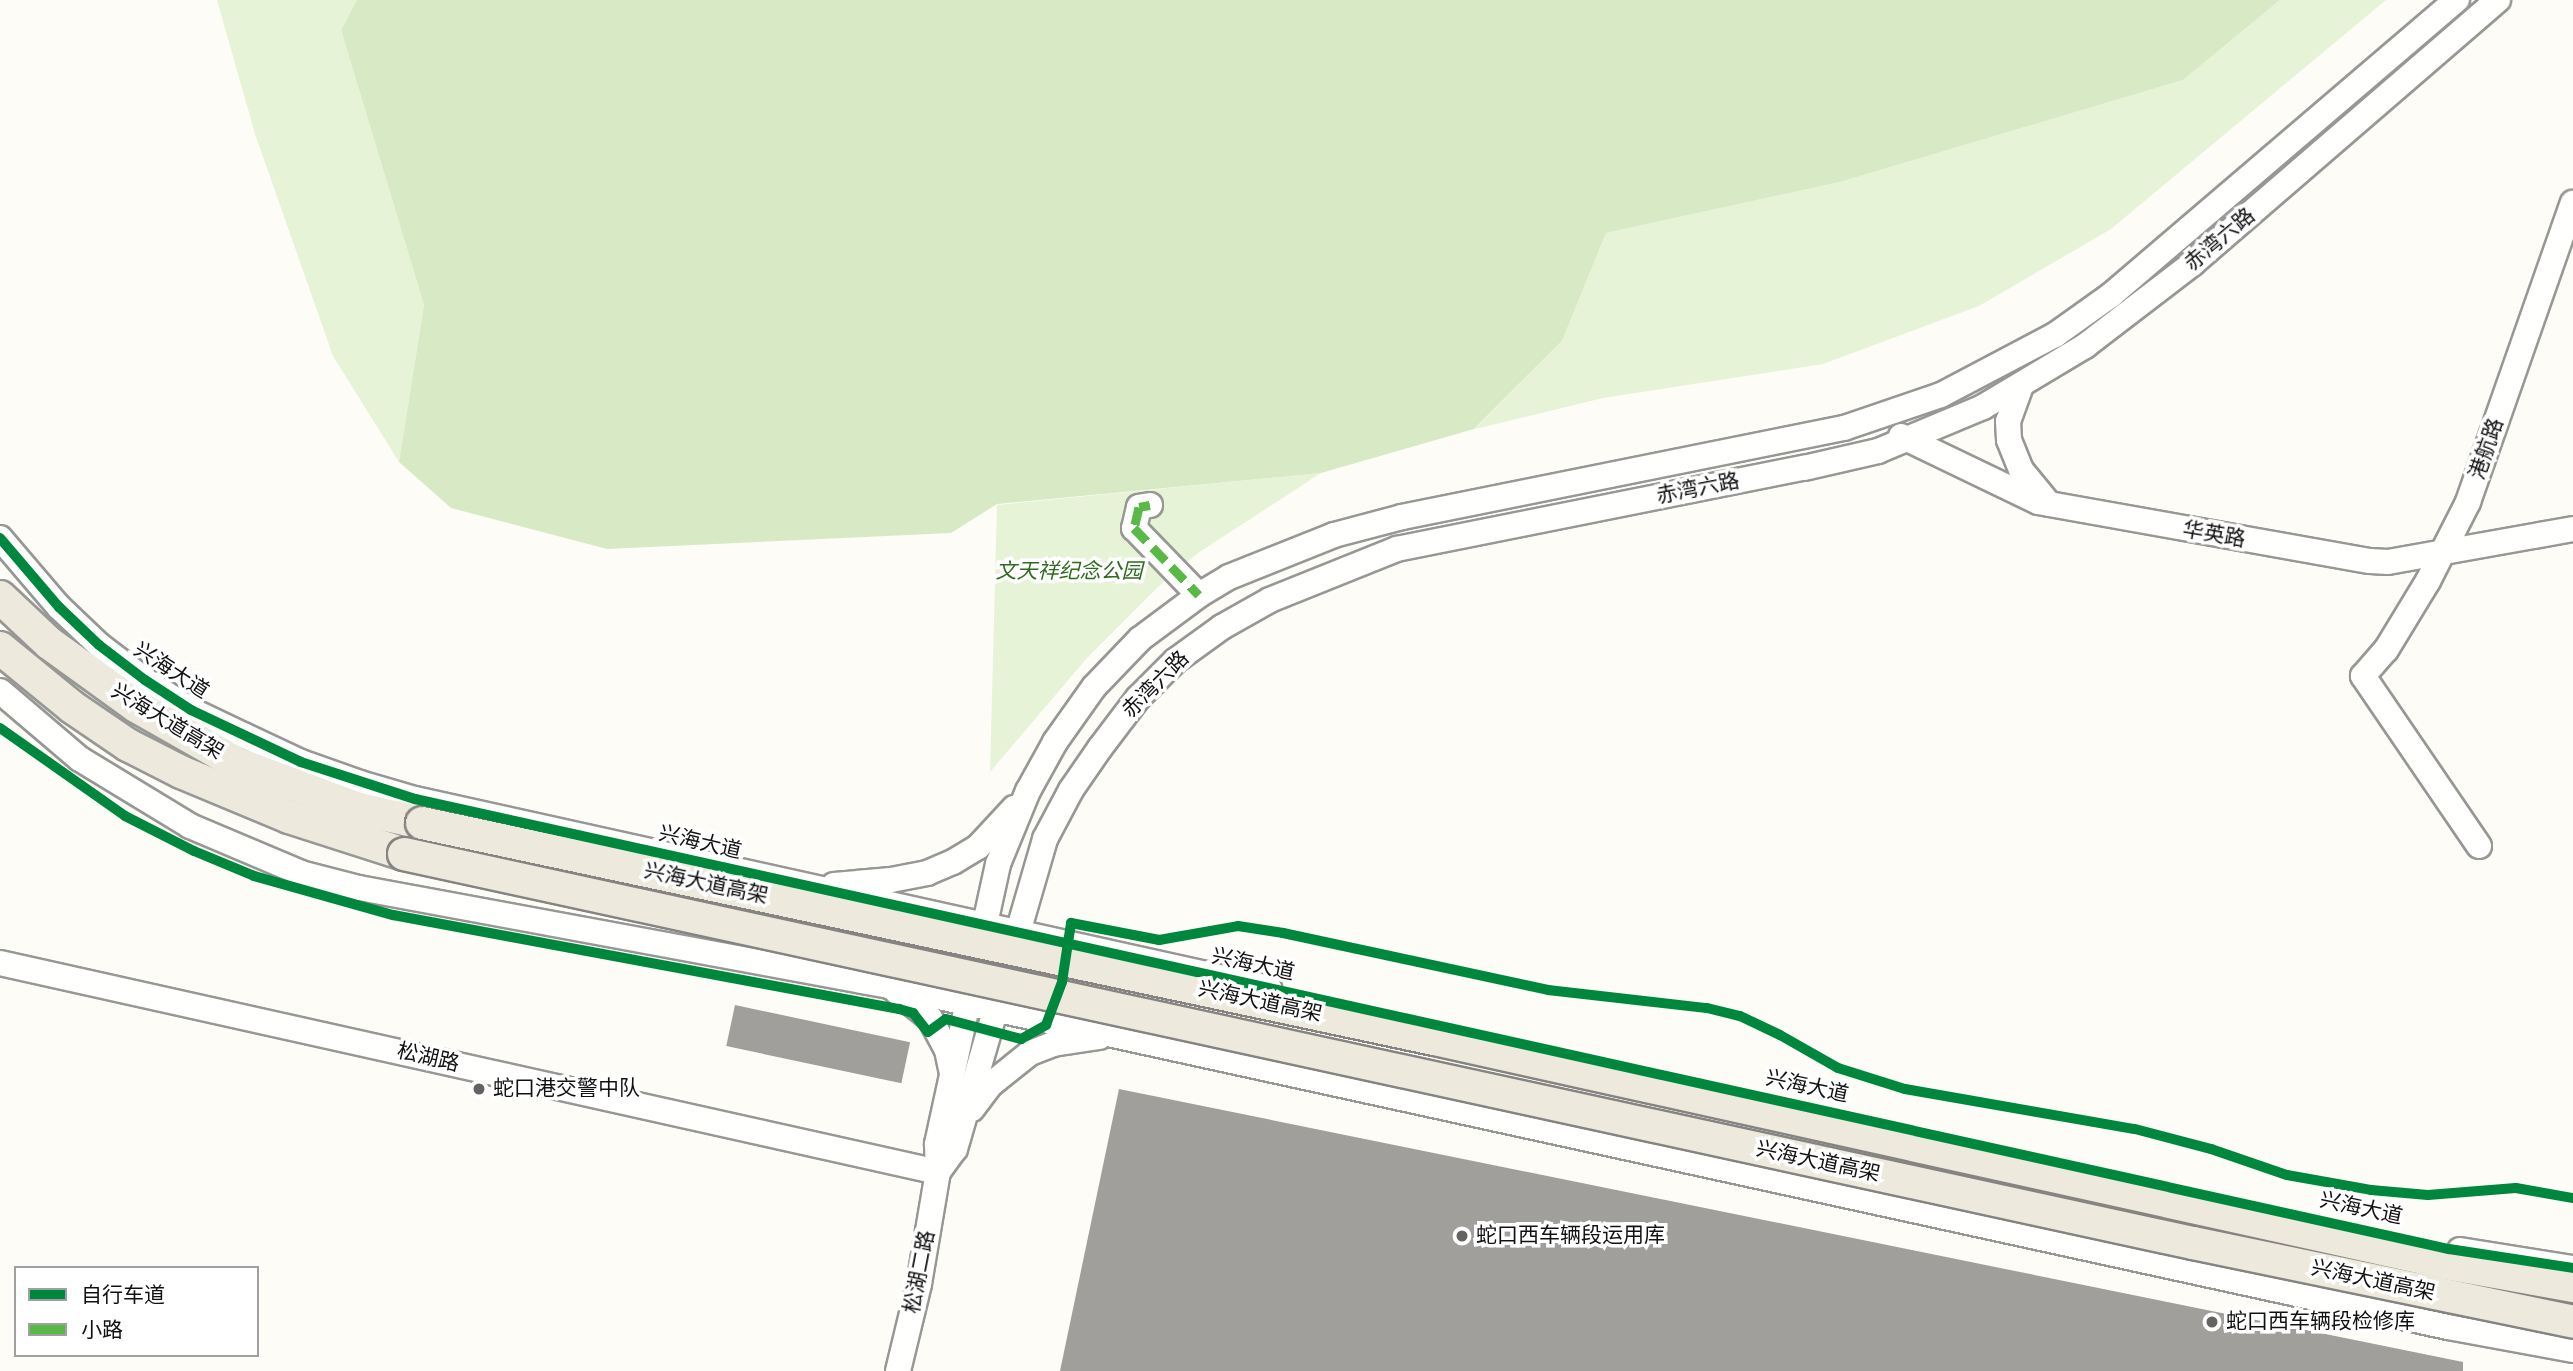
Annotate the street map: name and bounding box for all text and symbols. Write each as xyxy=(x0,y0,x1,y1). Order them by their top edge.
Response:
street label: 赤湾六路 xyxy=(2180,203,2260,277)
street label: 港航路 xyxy=(2465,415,2509,483)
street label: 赤湾六路 xyxy=(1654,469,1742,509)
street label: 华英路 xyxy=(2181,517,2247,553)
park label: 文天祥纪念公园 xyxy=(996,559,1142,585)
street label: 兴海大道 xyxy=(129,638,213,704)
street label: 赤湾六路 xyxy=(1117,646,1195,724)
street label: 兴海大道高架 xyxy=(107,679,227,765)
street label: 兴海大道 xyxy=(656,821,744,865)
street label: 兴海大道高架 xyxy=(642,859,770,909)
street label: 兴海大道 xyxy=(1209,944,1297,986)
street label: 兴海大道高架 xyxy=(1196,977,1324,1027)
street label: 松湖路 xyxy=(394,1039,462,1077)
street label: 兴海大道 xyxy=(1763,1066,1851,1108)
place label: 蛇口港交警中队 xyxy=(493,1076,640,1102)
marker: 蛇口港交警中队 xyxy=(471,1081,487,1097)
street label: 兴海大道高架 xyxy=(1754,1137,1882,1187)
street label: 兴海大道 xyxy=(2317,1188,2405,1230)
place label: 蛇口西车辆段运用库 xyxy=(1476,1223,1665,1249)
street label: 松湖二路 xyxy=(900,1228,940,1316)
marker: 蛇口西车辆段运用库 xyxy=(1454,1228,1470,1244)
street label: 兴海大道高架 xyxy=(2309,1256,2437,1306)
legend xyxy=(14,1266,259,1357)
text: 自行车道 xyxy=(81,1280,165,1312)
place label: 蛇口西车辆段检修库 xyxy=(2226,1309,2415,1335)
marker: 蛇口西车辆段检修库 xyxy=(2204,1314,2220,1330)
text: 小路 xyxy=(81,1315,123,1347)

